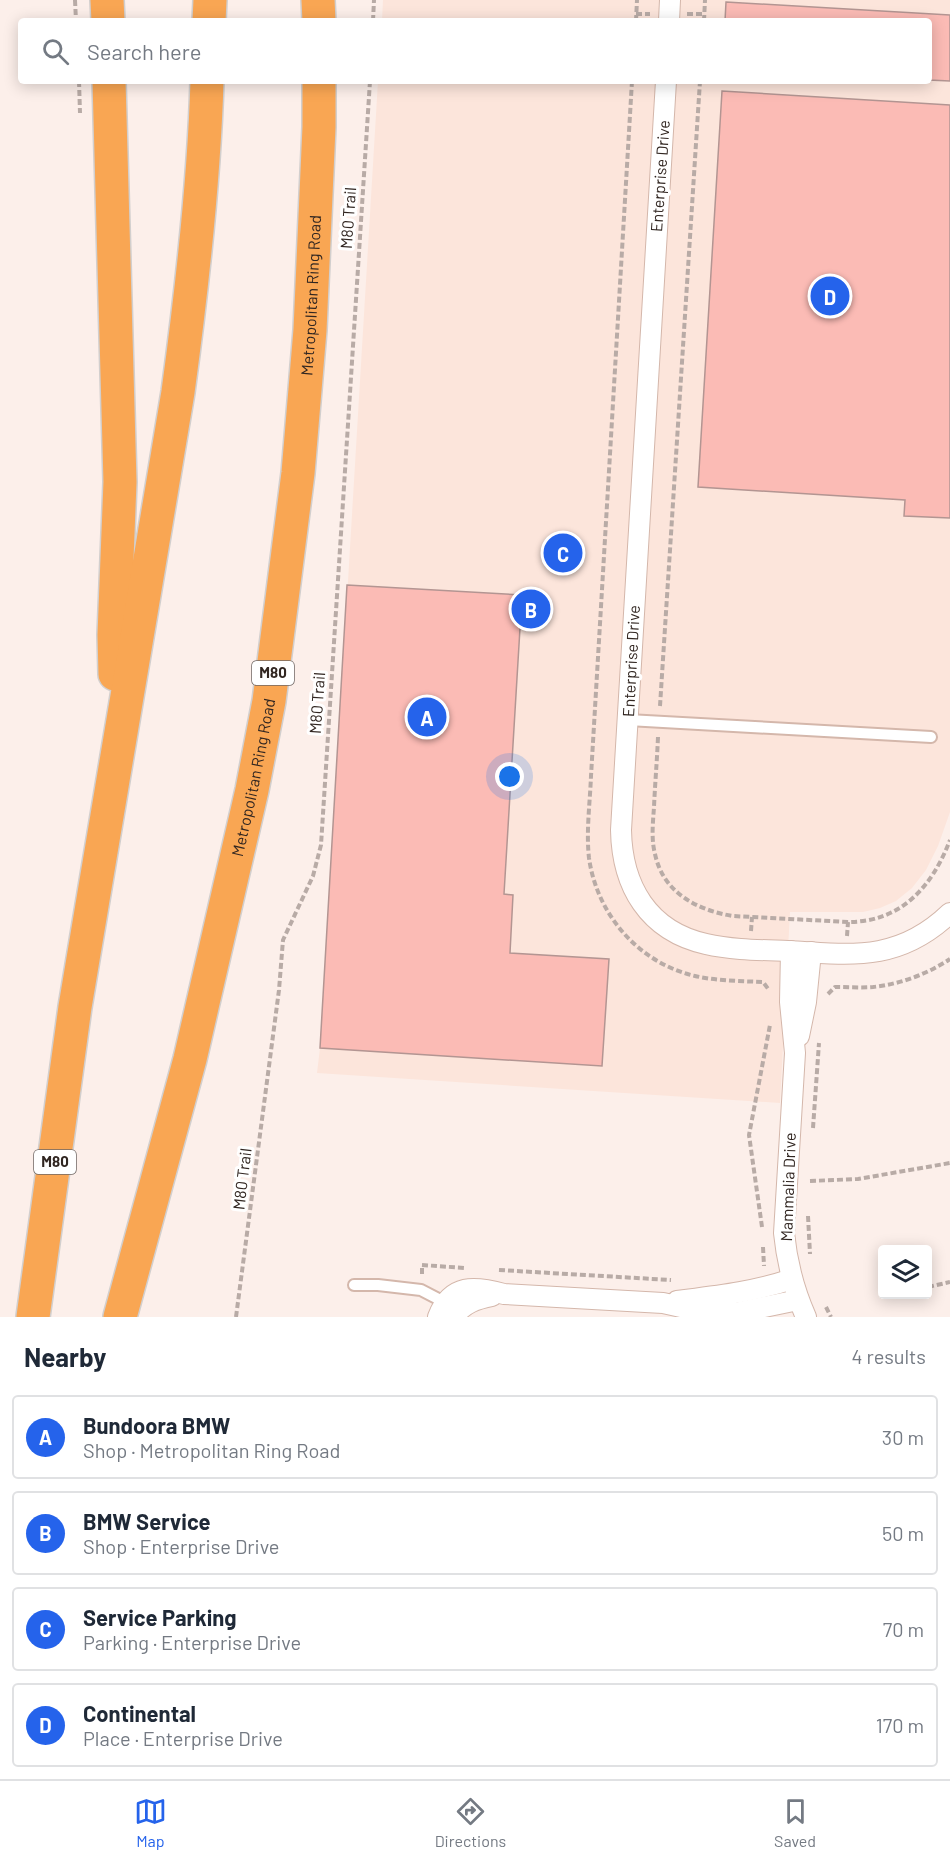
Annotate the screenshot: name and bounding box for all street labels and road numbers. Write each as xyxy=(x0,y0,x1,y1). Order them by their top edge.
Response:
street label: Enterprise Drive xyxy=(646,119,673,233)
street label: M80 Trail xyxy=(336,186,359,250)
street label: Metropolitan Ring Road xyxy=(296,215,324,376)
street label: Enterprise Drive xyxy=(618,605,643,717)
road number: M80 xyxy=(252,661,294,685)
street label: M80 Trail xyxy=(305,671,328,735)
street label: Metropolitan Ring Road xyxy=(227,697,278,858)
street label: Mammalia Drive xyxy=(776,1132,799,1242)
street label: M80 Trail xyxy=(228,1147,255,1211)
road number: M80 xyxy=(34,1150,76,1174)

